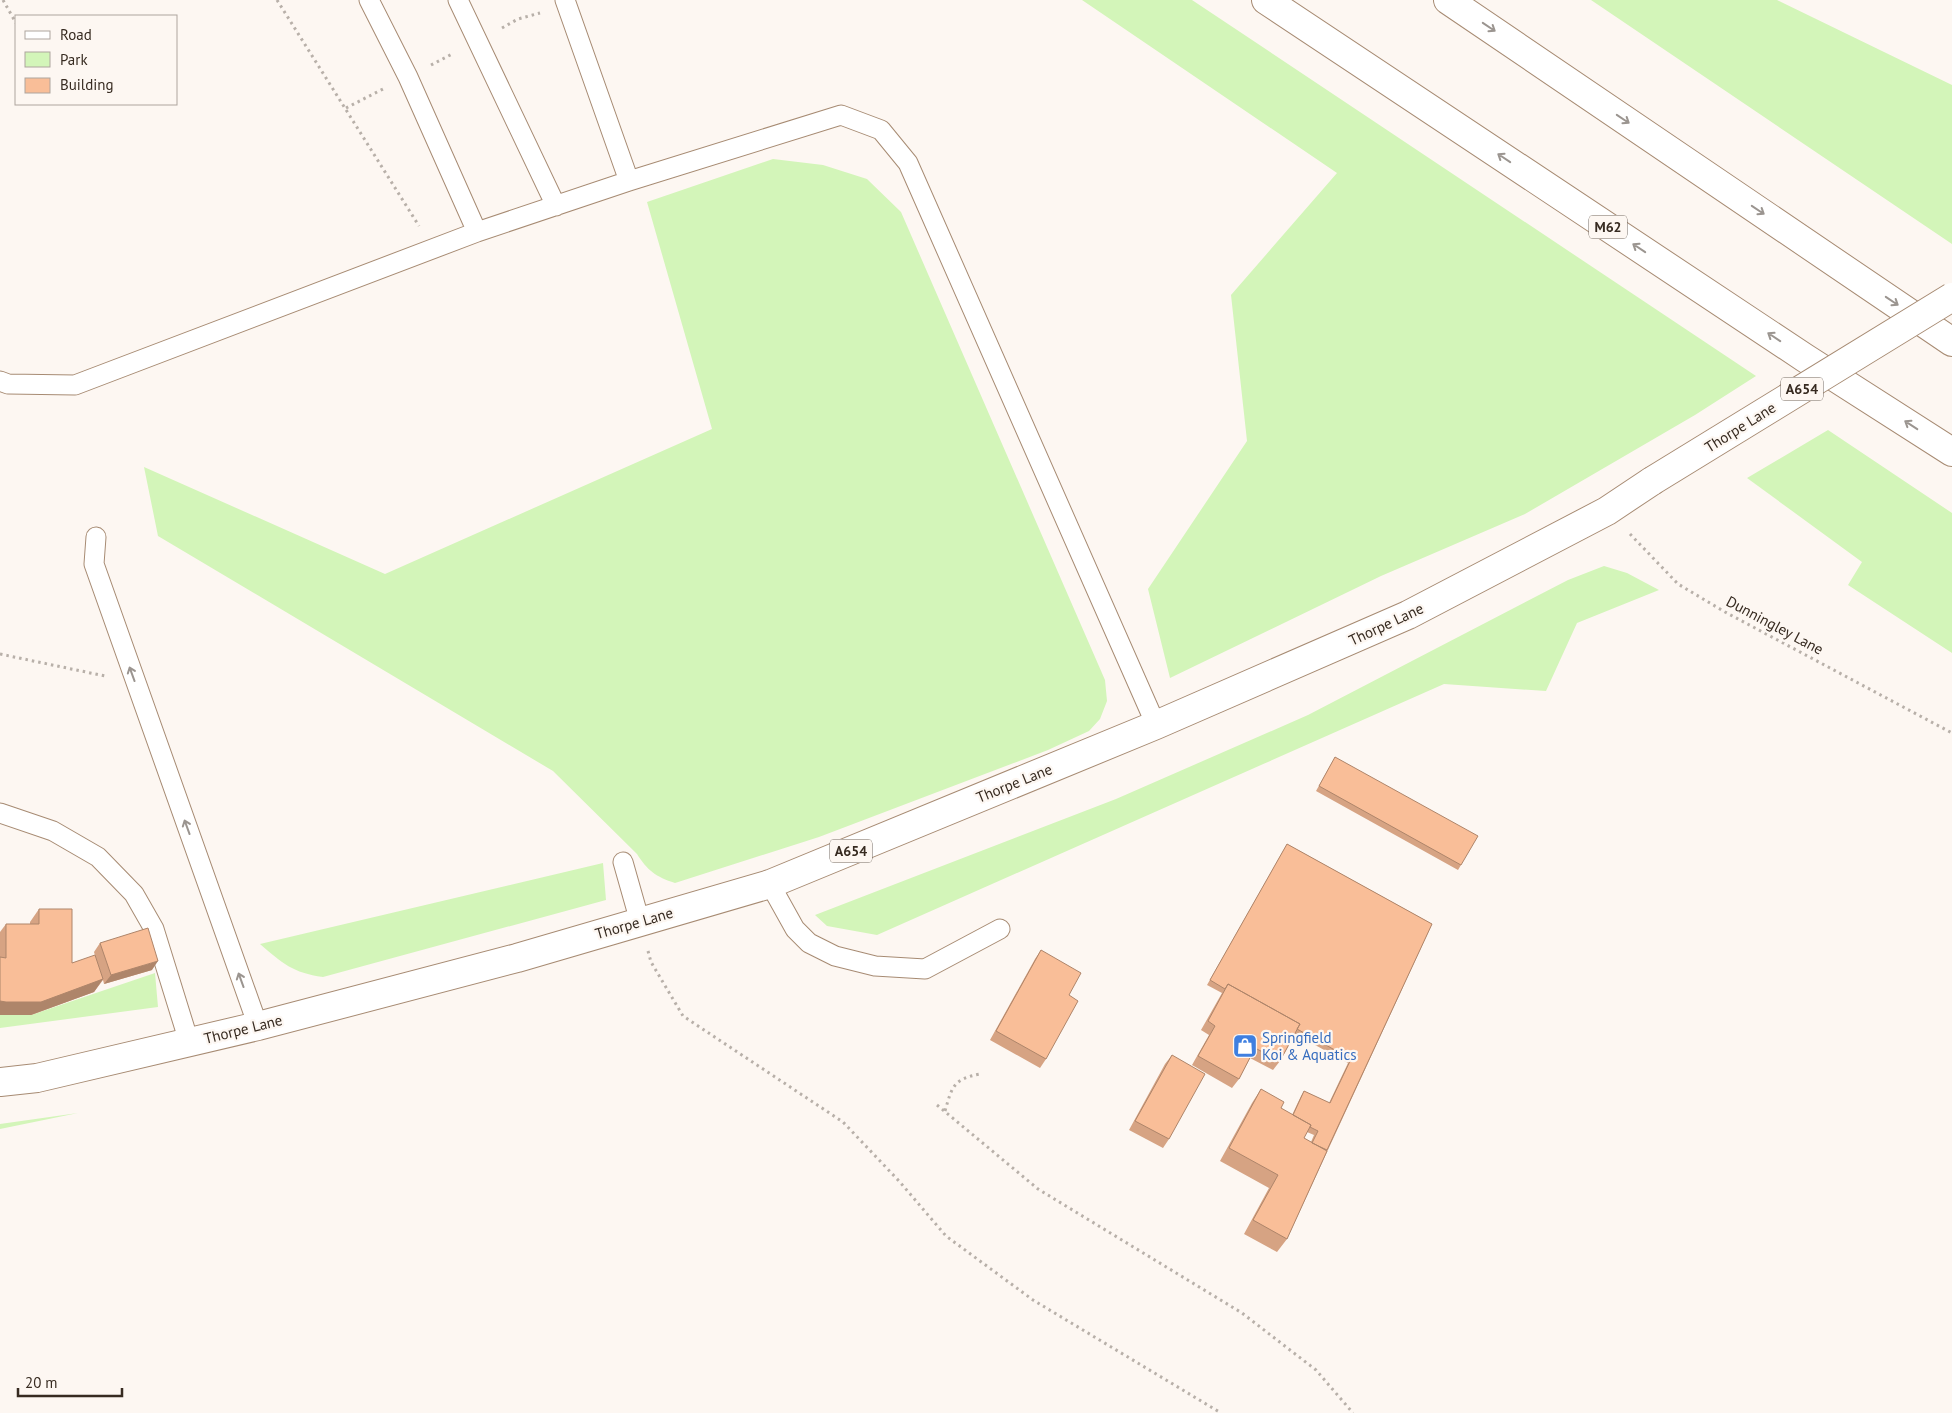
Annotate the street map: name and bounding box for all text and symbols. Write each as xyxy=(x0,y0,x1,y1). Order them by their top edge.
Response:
legend xyxy=(15,15,178,105)
one-way arrow xyxy=(1481,22,1495,32)
text: Road xyxy=(60,25,92,44)
text: Park xyxy=(60,50,88,69)
text: Building xyxy=(60,75,114,94)
one-way arrow xyxy=(1616,113,1630,124)
one-way arrow xyxy=(1497,152,1511,162)
one-way arrow xyxy=(1750,205,1764,215)
road number: M62 xyxy=(1589,216,1627,238)
one-way arrow xyxy=(1632,242,1646,253)
one-way arrow xyxy=(1885,296,1899,306)
one-way arrow xyxy=(1768,332,1782,342)
road number: A654 xyxy=(1781,378,1823,400)
street label: Thorpe Lane xyxy=(1701,398,1779,456)
one-way arrow xyxy=(1904,420,1918,431)
street label: Dunningley Lane xyxy=(1723,591,1827,659)
street label: Thorpe Lane xyxy=(1346,598,1426,650)
one-way arrow xyxy=(127,666,137,682)
street label: Thorpe Lane xyxy=(973,759,1055,807)
one-way arrow xyxy=(182,819,191,835)
road number: A654 xyxy=(830,839,872,862)
street label: Thorpe Lane xyxy=(593,903,675,943)
one-way arrow xyxy=(236,973,245,988)
street label: Thorpe Lane xyxy=(202,1010,284,1048)
place label: Springfield Koi & Aquatics xyxy=(1262,1028,1357,1064)
shop icon: Springfield Koi & Aquatics xyxy=(1232,1033,1258,1059)
scale bar xyxy=(18,1366,121,1398)
text: 20 m xyxy=(25,1373,58,1392)

